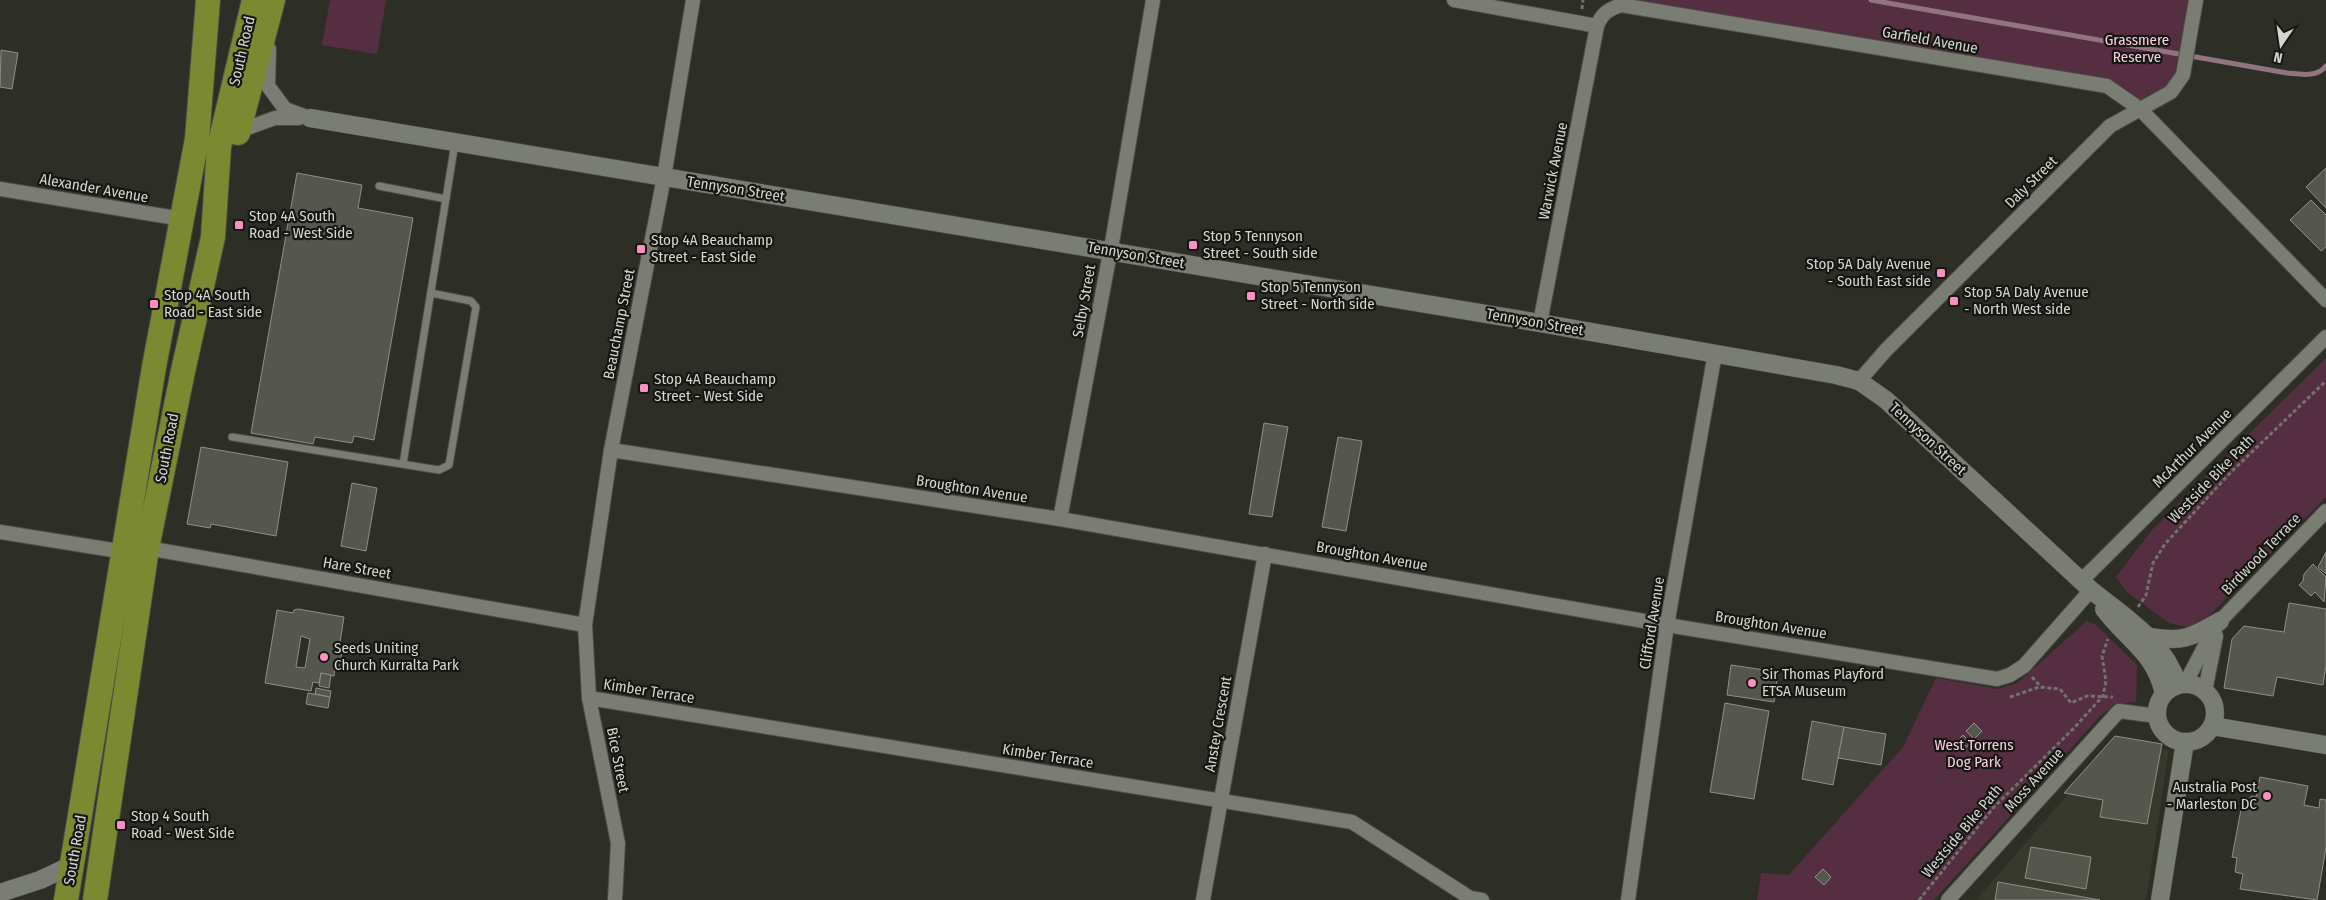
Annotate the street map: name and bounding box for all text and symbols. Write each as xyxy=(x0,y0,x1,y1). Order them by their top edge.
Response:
street label: South Road xyxy=(225,15,259,87)
north arrow xyxy=(2256,20,2306,70)
street label: Garfield Avenue xyxy=(1881,23,1979,57)
park label: Grassmere Reserve xyxy=(2105,31,2169,66)
text: N xyxy=(2272,48,2284,66)
street label: Warwick Avenue xyxy=(1535,121,1571,221)
street label: Daly Street xyxy=(2001,152,2061,212)
street label: Alexander Avenue xyxy=(38,170,150,206)
street label: Tennyson Street xyxy=(686,172,786,206)
place label: Stop 4A South Road - West Side xyxy=(249,207,353,242)
marker: Stop 4A South Road - West Side xyxy=(233,219,245,231)
place label: Stop 5 Tennyson Street - South side xyxy=(1203,227,1318,262)
place label: Stop 4A Beauchamp Street - East Side xyxy=(651,231,773,266)
street label: Tennyson Street xyxy=(1086,238,1186,272)
marker: Stop 5 Tennyson Street - South side xyxy=(1187,239,1199,251)
marker: Stop 4A Beauchamp Street - East Side xyxy=(635,243,647,255)
place label: Stop 5A Daly Avenue - South East side xyxy=(1806,255,1931,290)
street label: Selby Street xyxy=(1069,263,1099,339)
street label: Beauchamp Street xyxy=(599,267,639,381)
marker: Stop 5A Daly Avenue - South East side xyxy=(1935,267,1947,279)
place label: Stop 5 Tennyson Street - North side xyxy=(1261,278,1375,313)
place label: Stop 5A Daly Avenue - North West side xyxy=(1964,283,2089,318)
place label: Stop 4A South Road - East side xyxy=(164,286,262,321)
marker: Stop 5 Tennyson Street - North side xyxy=(1245,290,1257,302)
marker: Stop 5A Daly Avenue - North West side xyxy=(1948,295,1960,307)
marker: Stop 4A South Road - East side xyxy=(148,298,160,310)
street label: Tennyson Street xyxy=(1485,305,1585,339)
place label: Stop 4A Beauchamp Street - West Side xyxy=(654,370,776,405)
marker: Stop 4A Beauchamp Street - West Side xyxy=(638,382,650,394)
street label: Tennyson Street xyxy=(1886,399,1970,479)
street label: McArthur Avenue xyxy=(2149,405,2235,491)
street label: South Road xyxy=(151,412,183,484)
street label: Westside Bike Path xyxy=(2164,431,2258,527)
street label: Broughton Avenue xyxy=(915,471,1029,507)
street label: Birdwood Terrace xyxy=(2218,509,2304,599)
street label: Broughton Avenue xyxy=(1315,537,1429,575)
street label: Hare Street xyxy=(321,553,393,583)
street label: Clifford Avenue xyxy=(1636,575,1668,671)
street label: Broughton Avenue xyxy=(1714,607,1828,643)
place label: Seeds Uniting Church Kurralta Park xyxy=(334,639,459,674)
marker: Seeds Uniting Church Kurralta Park xyxy=(318,651,330,663)
place label: Sir Thomas Playford ETSA Museum xyxy=(1762,665,1884,700)
street label: Kimber Terrace xyxy=(602,675,696,707)
street label: Anstey Crescent xyxy=(1201,675,1235,773)
marker: Sir Thomas Playford ETSA Museum xyxy=(1746,677,1758,689)
street label: Bice Street xyxy=(603,726,633,794)
park label: West Torrens Dog Park xyxy=(1934,736,2014,771)
street label: Kimber Terrace xyxy=(1001,740,1095,772)
street label: Moss Avenue xyxy=(2001,744,2067,816)
place label: Australia Post - Marleston DC xyxy=(2167,778,2257,813)
street label: Westside Bike Path xyxy=(1918,781,2006,881)
marker: Australia Post - Marleston DC xyxy=(2261,790,2273,802)
place label: Stop 4 South Road - West Side xyxy=(131,807,235,842)
street label: South Road xyxy=(60,814,90,886)
marker: Stop 4 South Road - West Side xyxy=(115,819,127,831)

